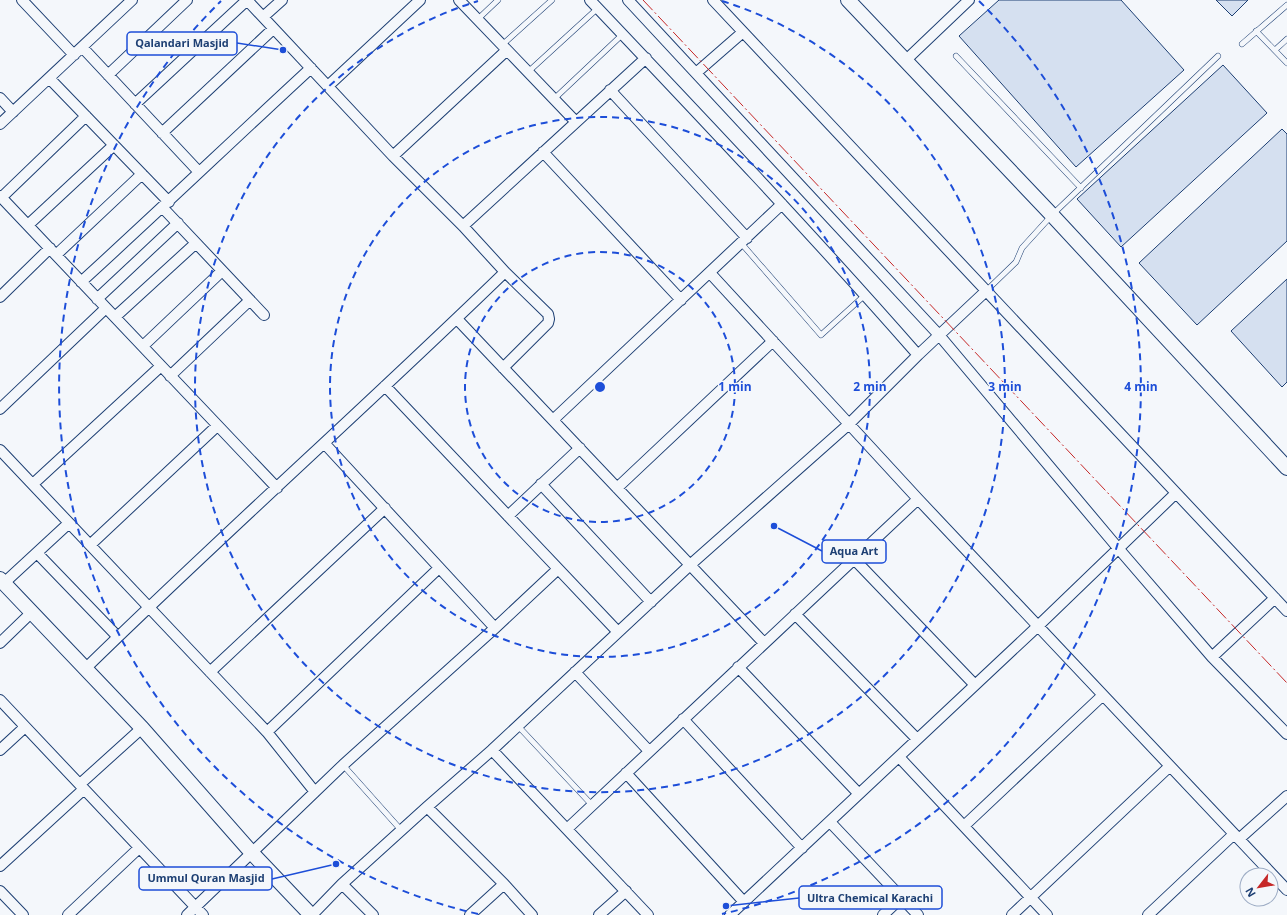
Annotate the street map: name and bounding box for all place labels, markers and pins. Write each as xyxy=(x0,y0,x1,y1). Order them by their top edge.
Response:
callout: Qalandari Masjid xyxy=(127,32,237,55)
centre of rings xyxy=(593,380,607,394)
callout: Aqua Art xyxy=(822,540,886,563)
callout: Ummul Quran Masjid xyxy=(139,867,272,890)
callout: Ultra Chemical Karachi xyxy=(799,886,942,909)

